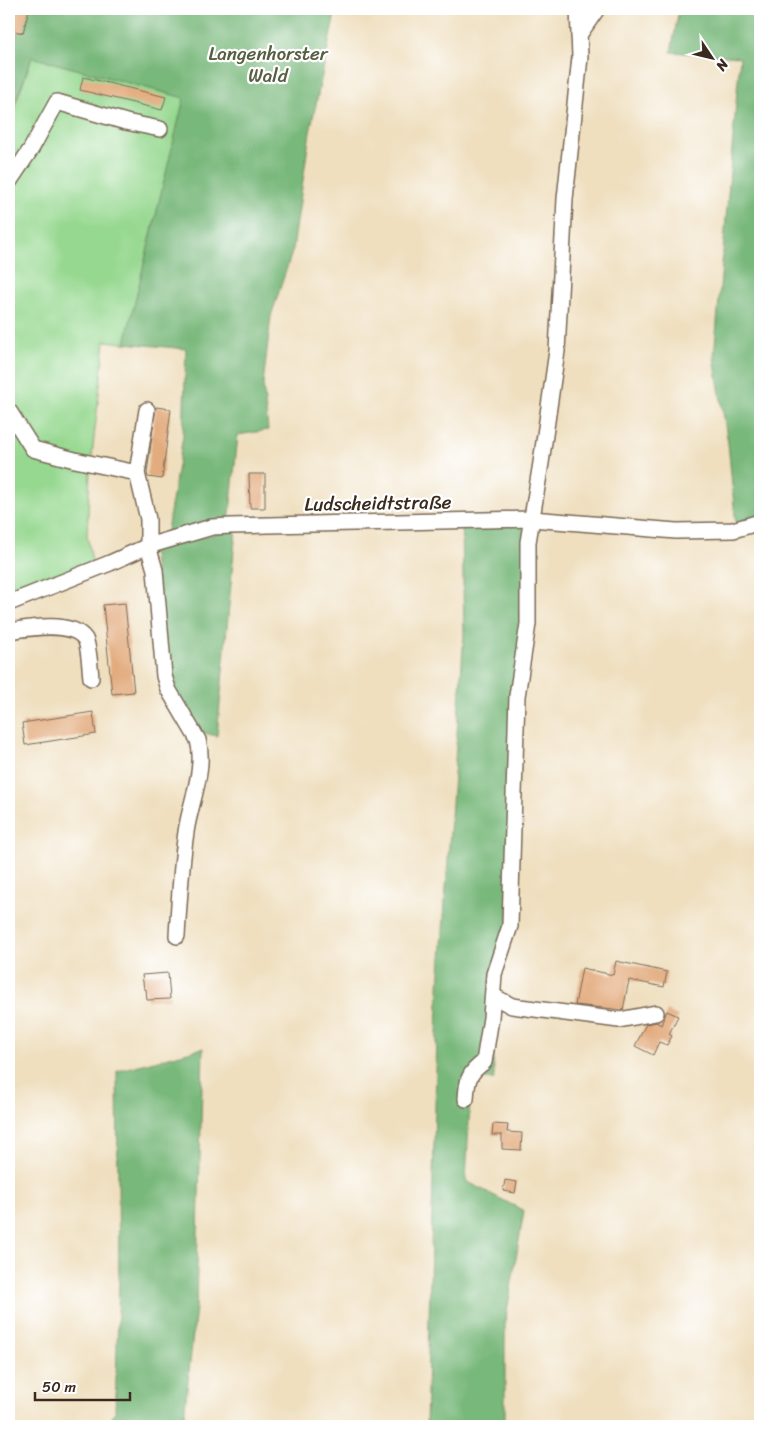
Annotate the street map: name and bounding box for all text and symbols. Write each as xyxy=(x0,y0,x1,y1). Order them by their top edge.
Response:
north arrow xyxy=(686,32,736,82)
park label: Langenhorster Wald xyxy=(208,37,329,92)
text: N xyxy=(709,53,736,77)
street label: Ludscheidtstraße xyxy=(304,485,452,521)
scale bar xyxy=(35,1370,130,1402)
text: 50 m xyxy=(42,1374,77,1400)

